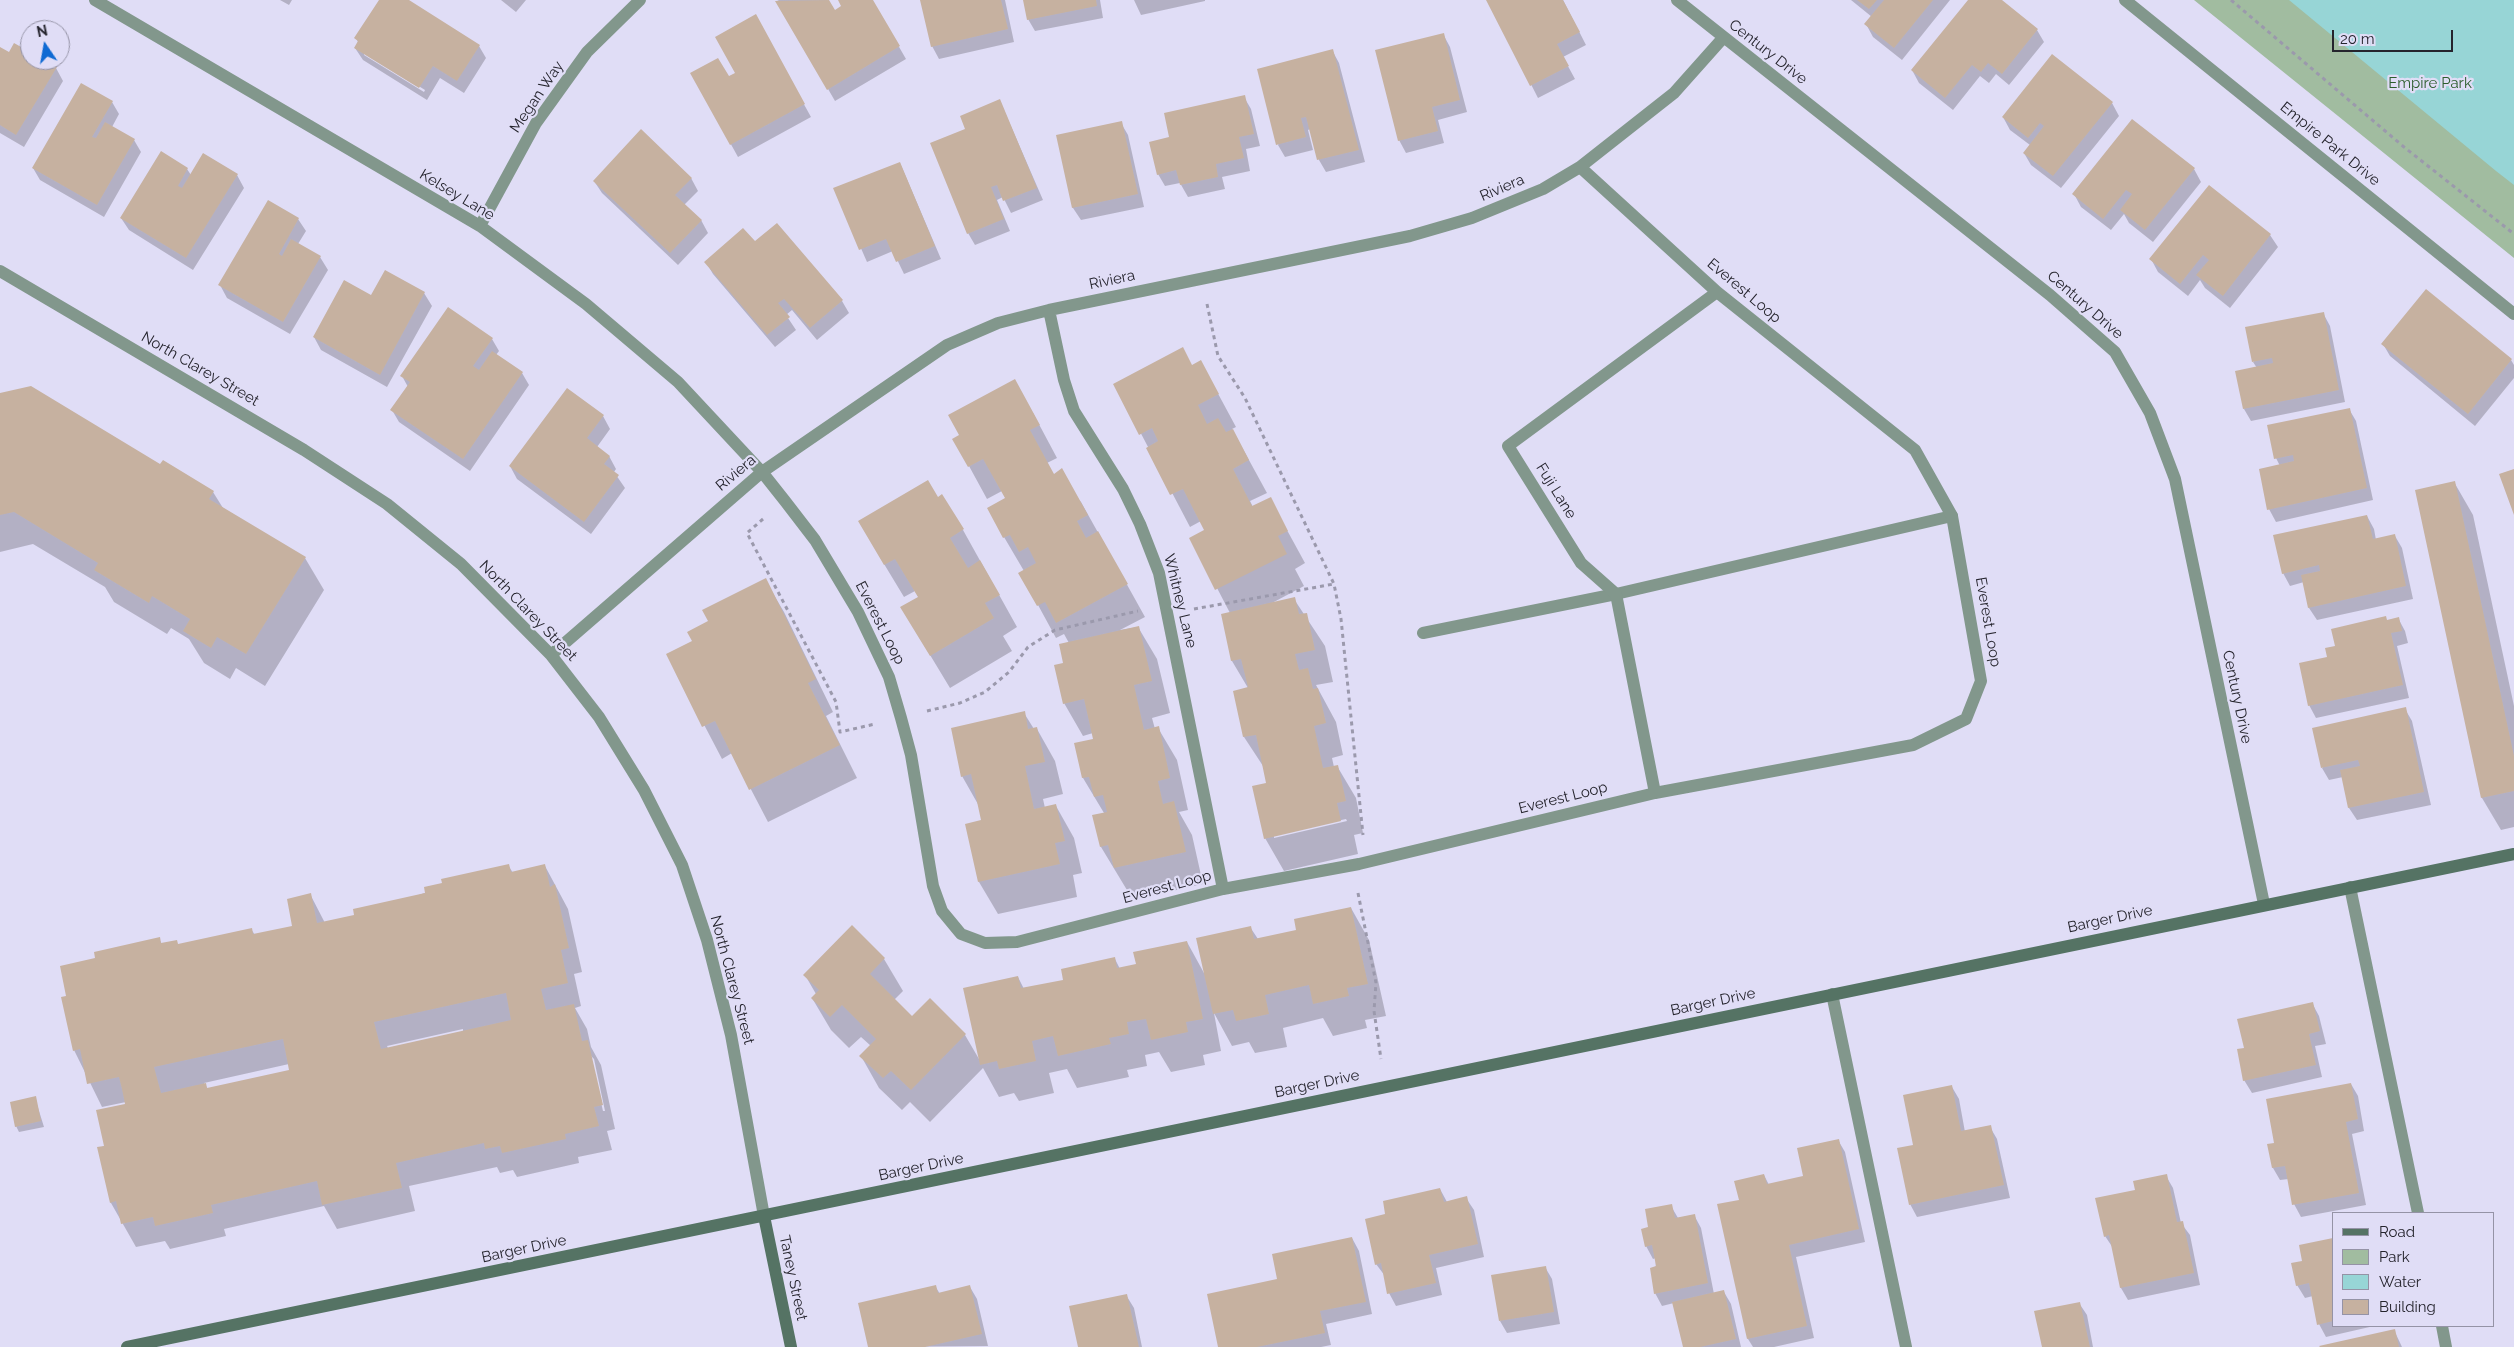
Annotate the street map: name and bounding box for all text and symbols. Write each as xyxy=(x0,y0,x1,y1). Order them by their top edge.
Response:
street label: Century Drive xyxy=(1725,16,1811,88)
north arrow xyxy=(20,20,70,70)
scale bar xyxy=(2334,20,2455,52)
text: N xyxy=(35,22,49,40)
text: 20 m xyxy=(2340,30,2375,48)
street label: Megan Way xyxy=(506,58,568,136)
park label: Empire Park xyxy=(2388,74,2472,92)
street label: Empire Park Drive xyxy=(2276,98,2384,190)
street label: Kelsey Lane xyxy=(416,166,498,224)
street label: Riviera xyxy=(1477,171,1527,205)
street label: Everest Loop xyxy=(1703,255,1785,327)
street label: Riviera xyxy=(1087,266,1137,294)
street label: Century Drive xyxy=(2043,267,2127,343)
street label: North Clarey Street xyxy=(138,328,262,410)
street label: Riviera xyxy=(712,451,760,495)
street label: Fuji Lane xyxy=(1532,460,1580,522)
street label: Whitney Lane xyxy=(1160,552,1200,650)
street label: North Clarey Street xyxy=(475,557,581,665)
street label: Everest Loop xyxy=(1971,576,2005,668)
street label: Everest Loop xyxy=(851,578,909,668)
street label: Century Drive xyxy=(2218,649,2256,745)
street label: Everest Loop xyxy=(1517,778,1609,818)
street label: Everest Loop xyxy=(1121,867,1213,907)
street label: Barger Drive xyxy=(2066,901,2154,937)
street label: North Clarey Street xyxy=(706,913,758,1047)
street label: Barger Drive xyxy=(1669,984,1757,1020)
street label: Barger Drive xyxy=(1273,1066,1361,1102)
street label: Barger Drive xyxy=(877,1149,965,1185)
legend xyxy=(2332,1212,2494,1327)
text: Road xyxy=(2379,1223,2415,1241)
street label: Barger Drive xyxy=(480,1231,568,1267)
street label: Taney Street xyxy=(775,1234,811,1322)
text: Park xyxy=(2379,1248,2410,1266)
text: Water xyxy=(2379,1273,2421,1291)
text: Building xyxy=(2379,1298,2436,1316)

